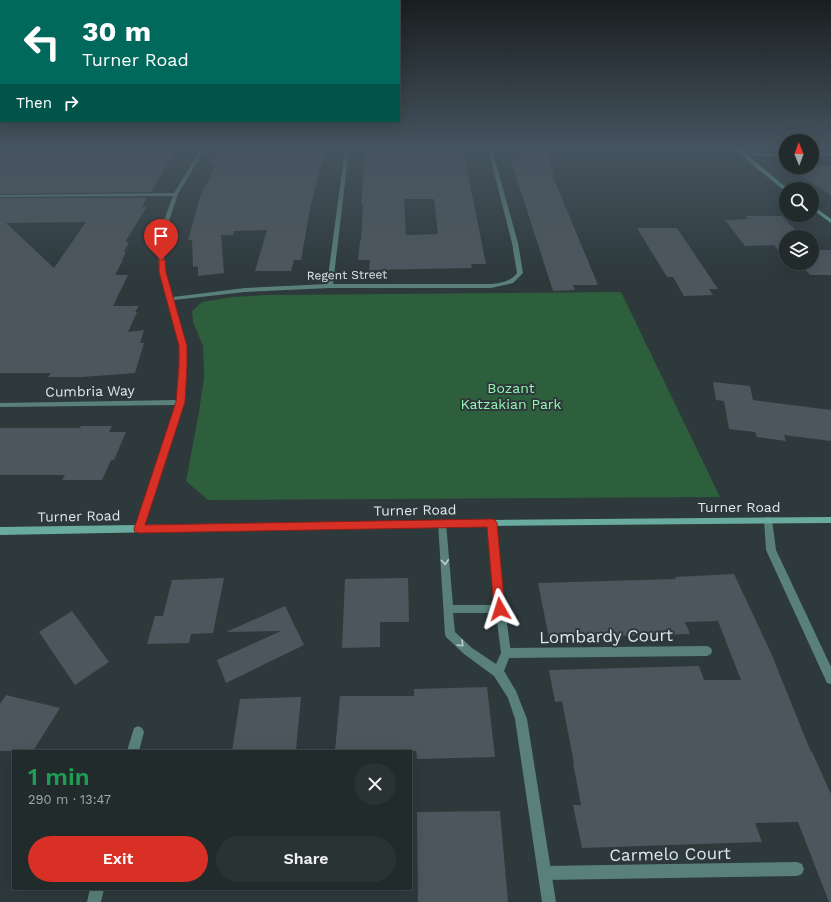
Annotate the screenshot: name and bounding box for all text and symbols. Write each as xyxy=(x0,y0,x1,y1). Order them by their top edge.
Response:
text: 30 m xyxy=(82,15,151,48)
icon: left xyxy=(16,16,68,68)
text: Turner Road xyxy=(82,49,189,70)
icon: right xyxy=(60,92,82,114)
text: Then xyxy=(16,94,52,112)
north arrow xyxy=(779,134,819,174)
map controls xyxy=(779,134,819,270)
button: search xyxy=(779,182,819,222)
pin xyxy=(144,219,178,260)
icon: arrive xyxy=(150,225,172,247)
button: layers xyxy=(779,230,819,270)
street label: Regent Street xyxy=(307,267,387,283)
park label: Bozant Katzakian Park xyxy=(460,380,562,412)
street label: Cumbria Way xyxy=(45,382,136,400)
street label: Turner Road xyxy=(698,499,780,515)
street label: Turner Road xyxy=(373,501,457,519)
street label: Turner Road xyxy=(37,507,121,525)
one-way arrow xyxy=(441,559,450,565)
position arrow xyxy=(479,588,521,630)
street label: Lombardy Court xyxy=(539,625,673,647)
one-way arrow xyxy=(456,639,464,647)
text: 1 min xyxy=(28,763,90,791)
button: close xyxy=(354,763,396,805)
text: 290 m · 13:47 xyxy=(28,792,111,807)
button: Exit xyxy=(28,836,208,882)
button: Share xyxy=(216,836,396,882)
street label: Carmelo Court xyxy=(609,843,731,865)

